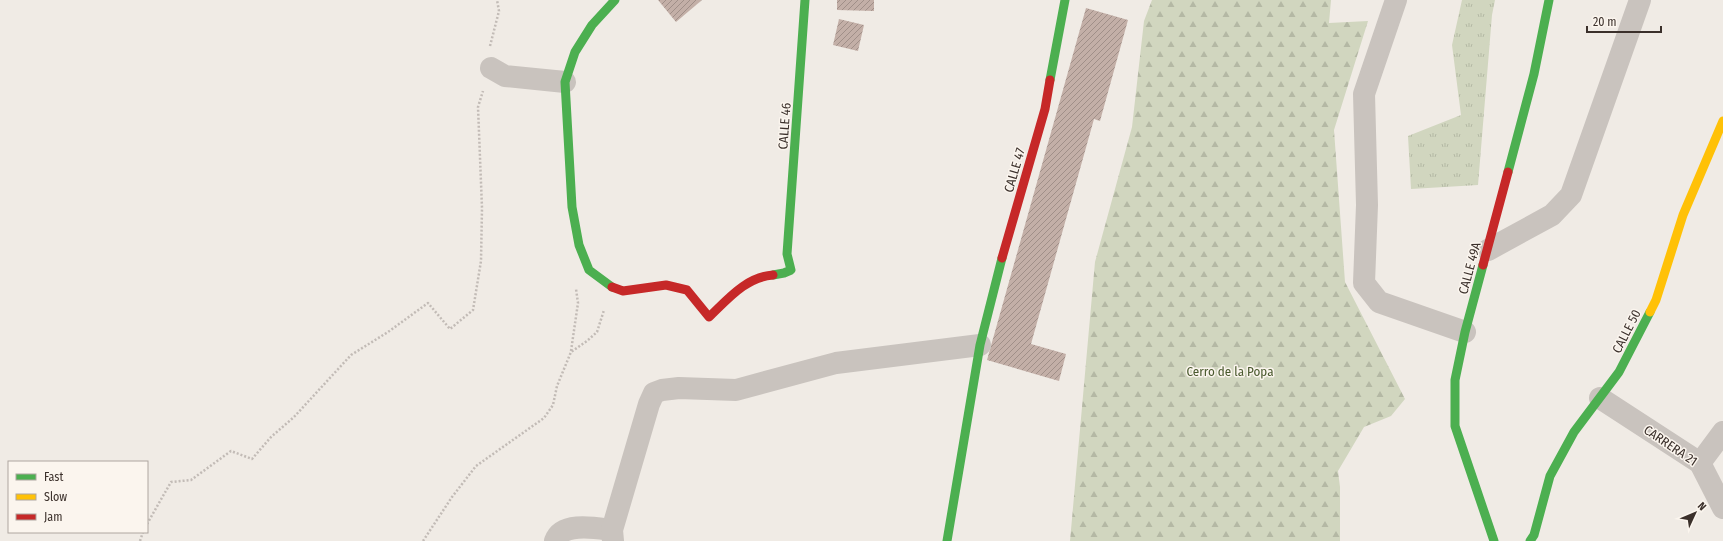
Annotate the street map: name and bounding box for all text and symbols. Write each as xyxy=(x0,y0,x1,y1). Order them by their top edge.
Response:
scale bar xyxy=(1587,8,1661,34)
text: 20 m xyxy=(1593,15,1617,29)
street label: CALLE 46 xyxy=(775,102,794,150)
street label: CALLE 47 xyxy=(1001,146,1028,194)
street label: CALLE 49A xyxy=(1455,240,1484,296)
street label: CALLE 50 xyxy=(1609,307,1644,356)
park label: Cerro de la Popa xyxy=(1186,364,1274,379)
street label: CARRERA 21 xyxy=(1641,422,1700,469)
legend xyxy=(8,461,148,533)
text: Fast xyxy=(44,470,63,484)
text: Slow xyxy=(44,490,67,504)
north arrow xyxy=(1675,493,1715,533)
text: N xyxy=(1695,500,1709,513)
text: Jam xyxy=(44,510,62,524)

